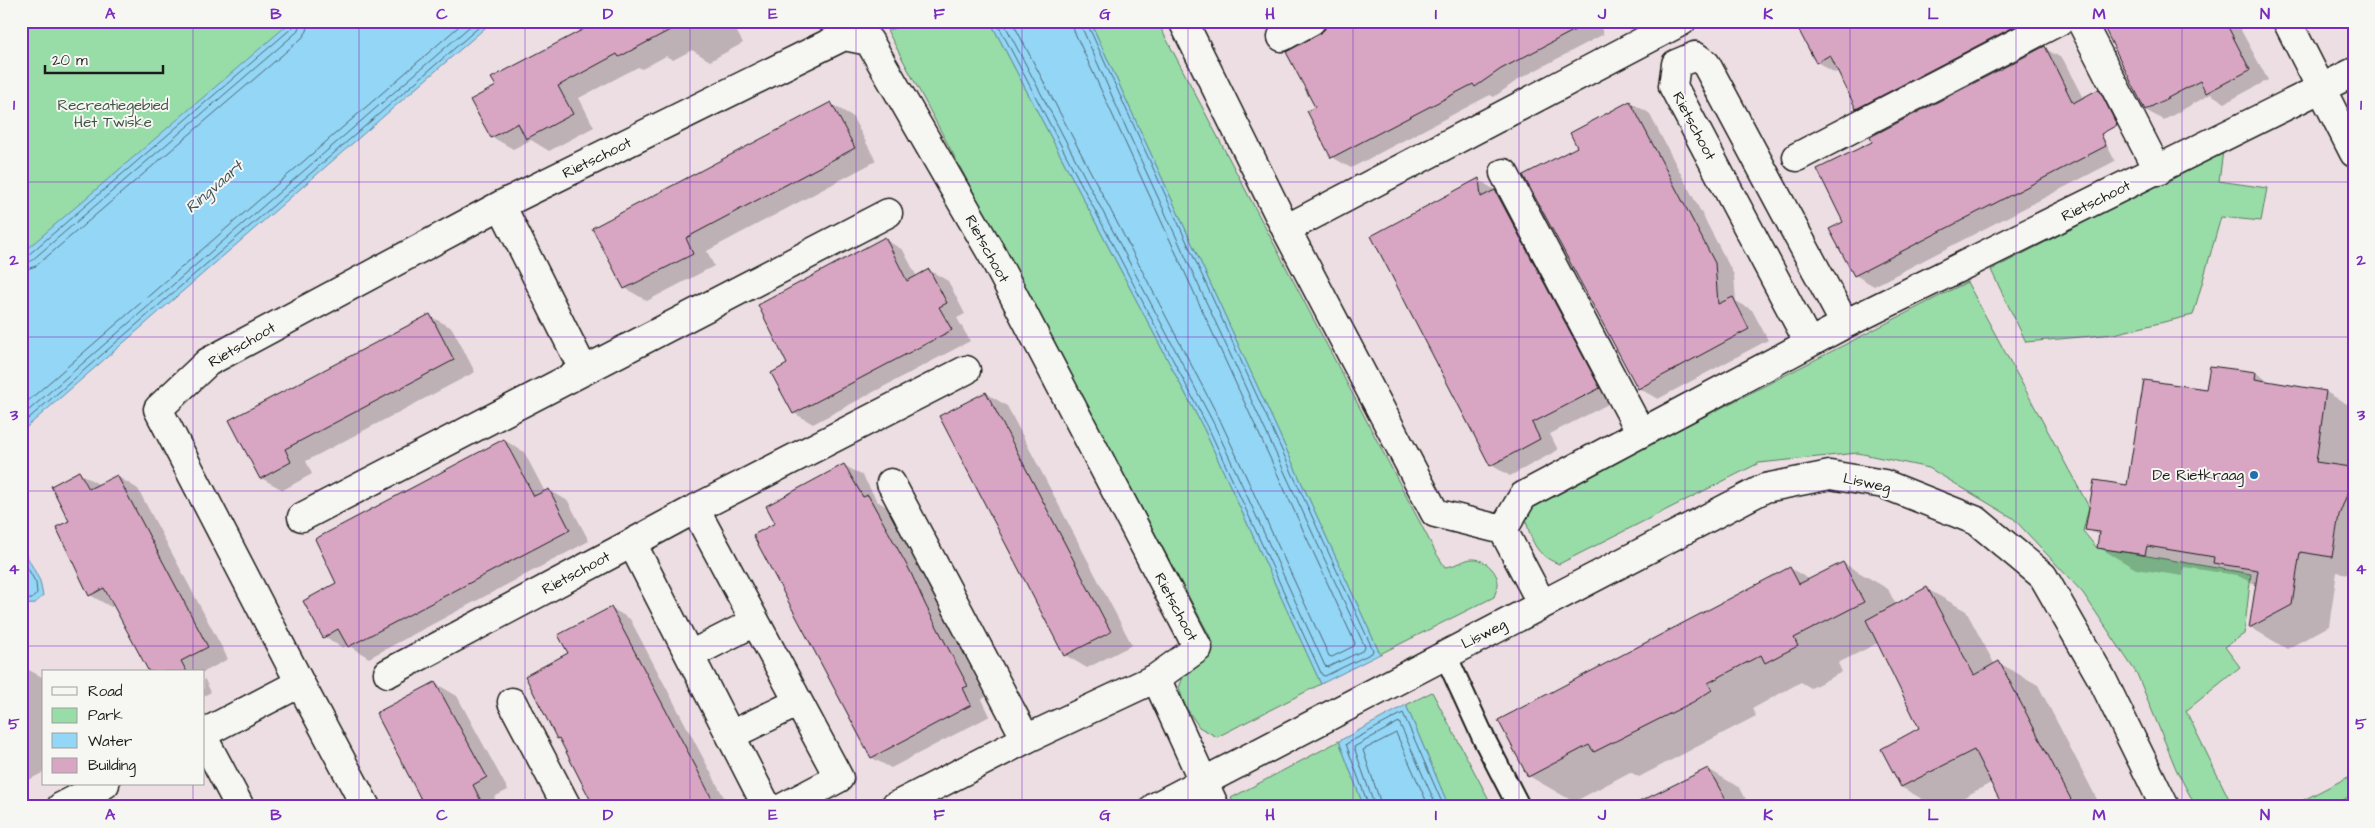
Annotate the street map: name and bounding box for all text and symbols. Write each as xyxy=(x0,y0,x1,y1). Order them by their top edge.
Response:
text: A xyxy=(105,3,116,25)
text: B xyxy=(270,3,282,25)
text: C xyxy=(436,3,448,25)
text: D xyxy=(603,3,614,25)
text: E xyxy=(768,3,778,25)
text: F xyxy=(933,3,945,25)
text: G xyxy=(1099,3,1111,25)
text: H xyxy=(1265,3,1275,25)
text: I xyxy=(1435,3,1437,25)
text: J xyxy=(1597,3,1607,25)
text: K xyxy=(1763,3,1773,25)
text: L xyxy=(1927,3,1939,25)
text: M xyxy=(2092,3,2106,25)
text: N xyxy=(2260,3,2270,25)
scale bar xyxy=(45,42,162,74)
text: 20 m xyxy=(52,50,88,71)
street label: Rietschoot xyxy=(1667,88,1721,164)
text: 1 xyxy=(13,94,16,116)
text: 1 xyxy=(2360,94,2363,116)
park label: Recreatiegebied Het Twiske xyxy=(57,95,169,133)
street label: Rietschoot xyxy=(559,132,635,184)
water label: Ringvaart xyxy=(180,155,249,219)
street label: Rietschoot xyxy=(2058,175,2134,227)
street label: Rietschoot xyxy=(960,211,1014,287)
text: 2 xyxy=(8,249,19,271)
text: 2 xyxy=(2355,249,2366,271)
street label: Rietschoot xyxy=(204,317,280,373)
text: 3 xyxy=(9,404,19,426)
text: 3 xyxy=(2356,404,2366,426)
place label: De Rietkraag xyxy=(2153,465,2244,487)
street label: Lisweg xyxy=(1841,468,1893,499)
marker: De Rietkraag xyxy=(2248,469,2260,481)
street label: Rietschoot xyxy=(538,546,614,600)
text: 4 xyxy=(9,558,20,580)
text: 4 xyxy=(2356,558,2367,580)
street label: Rietschoot xyxy=(1149,569,1203,645)
street label: Lisweg xyxy=(1458,614,1511,655)
legend xyxy=(42,670,205,786)
text: Road xyxy=(88,681,123,702)
text: Park xyxy=(88,705,123,726)
text: 5 xyxy=(8,713,20,735)
text: 5 xyxy=(2355,713,2367,735)
text: Water xyxy=(88,731,132,752)
text: Building xyxy=(88,755,136,777)
text: A xyxy=(105,804,116,826)
text: B xyxy=(270,804,282,826)
text: C xyxy=(436,804,448,826)
text: D xyxy=(603,804,614,826)
text: E xyxy=(768,804,778,826)
text: F xyxy=(933,804,945,826)
text: G xyxy=(1099,804,1111,826)
text: H xyxy=(1265,804,1275,826)
text: I xyxy=(1435,804,1437,826)
text: J xyxy=(1597,804,1607,826)
text: K xyxy=(1763,804,1773,826)
text: L xyxy=(1927,804,1939,826)
text: M xyxy=(2092,804,2106,826)
text: N xyxy=(2260,804,2270,826)

